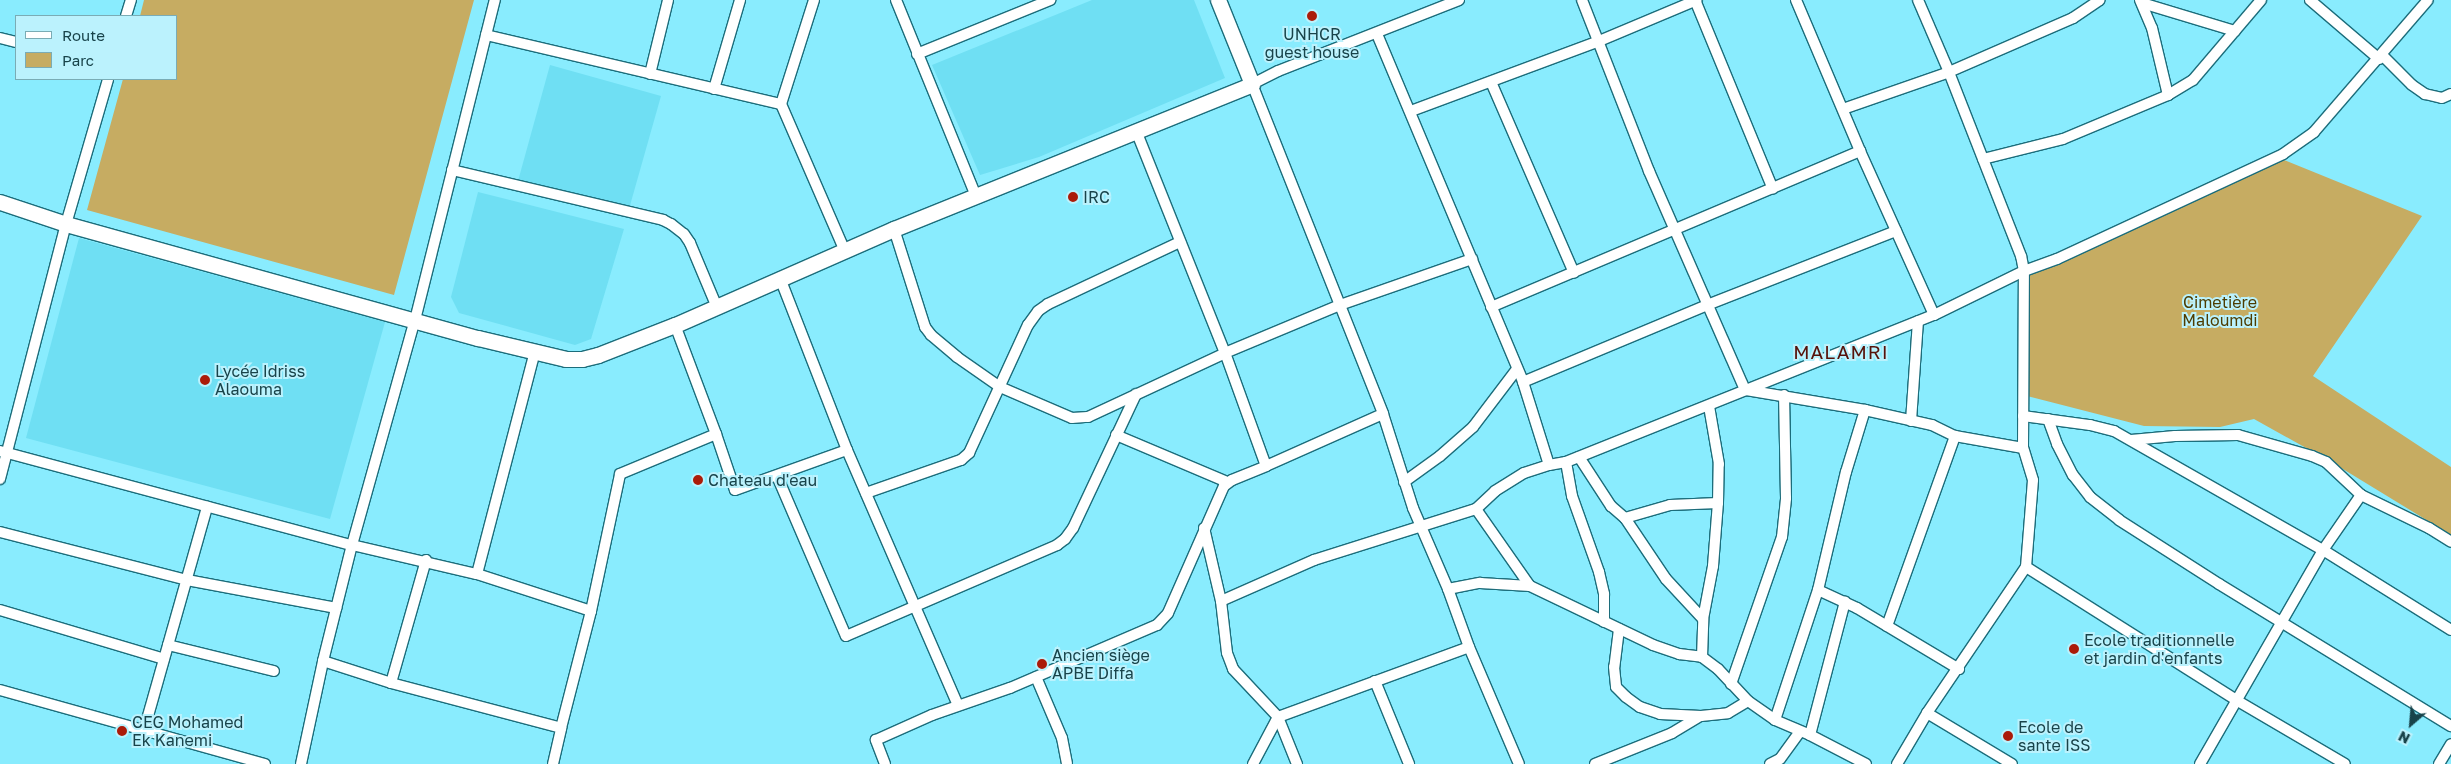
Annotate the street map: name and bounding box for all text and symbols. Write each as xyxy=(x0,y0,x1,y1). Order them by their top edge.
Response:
marker: UNHCR guest house xyxy=(1306,10,1318,22)
legend xyxy=(15,15,178,80)
place label: UNHCR guest house xyxy=(1265,24,1359,62)
text: Route xyxy=(62,26,105,44)
text: Parc xyxy=(62,51,94,69)
place label: IRC xyxy=(1083,187,1110,207)
marker: IRC xyxy=(1067,191,1079,203)
park label: Cimetière Maloumdi xyxy=(2182,292,2258,330)
district label: MALAMRI xyxy=(1792,341,1890,363)
place label: Lycée Idriss Alaouma xyxy=(215,361,305,399)
marker: Lycée Idriss Alaouma xyxy=(199,374,211,386)
place label: Chateau d'eau xyxy=(708,470,817,490)
marker: Chateau d'eau xyxy=(692,474,704,486)
place label: Ecole traditionnelle et jardin d'enfants xyxy=(2084,630,2234,668)
marker: Ecole traditionnelle et jardin d'enfants xyxy=(2068,643,2080,655)
place label: Ancien siège APBE Diffa xyxy=(1052,645,1150,683)
marker: Ancien siège APBE Diffa xyxy=(1036,658,1048,670)
north arrow xyxy=(2386,699,2436,749)
place label: CEG Mohamed Ek Kanemi xyxy=(132,712,243,750)
place label: Ecole de sante ISS xyxy=(2018,717,2090,755)
marker: CEG Mohamed Ek Kanemi xyxy=(116,725,128,737)
text: N xyxy=(2395,728,2413,748)
marker: Ecole de sante ISS xyxy=(2002,730,2014,742)

